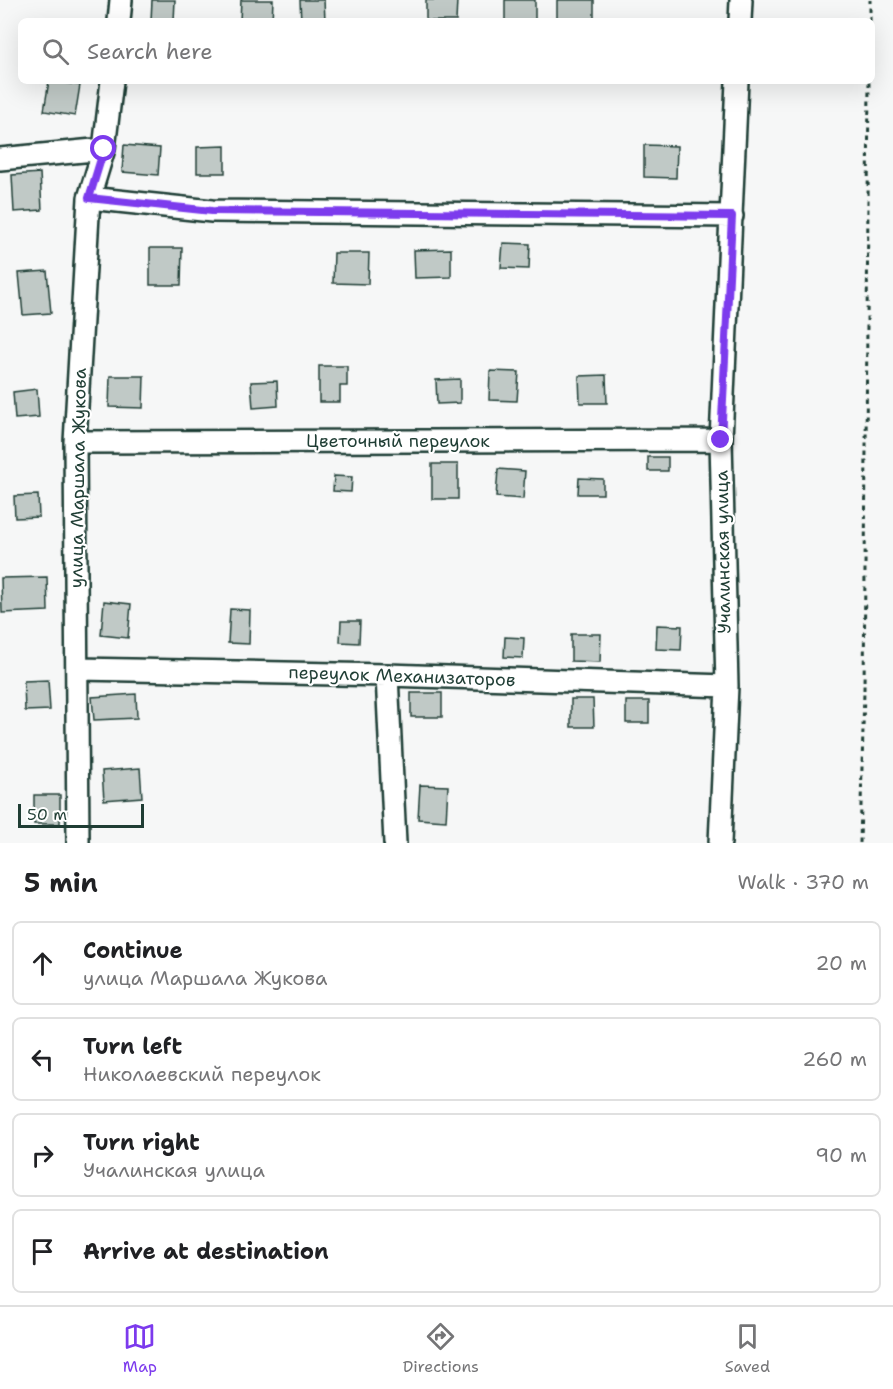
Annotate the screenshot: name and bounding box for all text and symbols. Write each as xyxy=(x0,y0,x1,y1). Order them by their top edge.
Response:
search box xyxy=(18,18,875,84)
icon: search xyxy=(39,35,72,68)
text: Search here xyxy=(87,37,213,66)
route start xyxy=(90,135,116,161)
street label: улица Маршала Жукова xyxy=(64,368,92,588)
route end xyxy=(707,426,733,452)
street label: Цветочный переулок xyxy=(306,429,490,453)
street label: Учалинская улица xyxy=(710,470,736,634)
street label: переулок Механизаторов xyxy=(288,660,516,692)
scale bar xyxy=(18,801,144,828)
text: 50 m xyxy=(27,804,67,825)
text: 5 min xyxy=(24,865,98,900)
text: Walk · 370 m xyxy=(738,869,869,895)
text: Continue xyxy=(83,936,183,965)
icon: ahead xyxy=(26,947,59,980)
text: 20 m xyxy=(816,950,867,976)
text: улица Маршала Жукова xyxy=(83,965,328,991)
text: Turn left xyxy=(83,1032,182,1061)
icon: left xyxy=(26,1043,59,1076)
text: 260 m xyxy=(802,1046,867,1072)
text: Николаевский переулок xyxy=(83,1061,321,1087)
text: Turn right xyxy=(83,1128,200,1157)
icon: right xyxy=(26,1139,59,1172)
text: 90 m xyxy=(815,1142,867,1168)
text: Учалинская улица xyxy=(83,1157,265,1183)
icon: arrive xyxy=(26,1235,59,1268)
text: Arrive at destination xyxy=(83,1237,329,1266)
tab: Map xyxy=(123,1320,157,1377)
tab: Directions xyxy=(403,1320,479,1377)
tab: Saved xyxy=(725,1320,770,1377)

